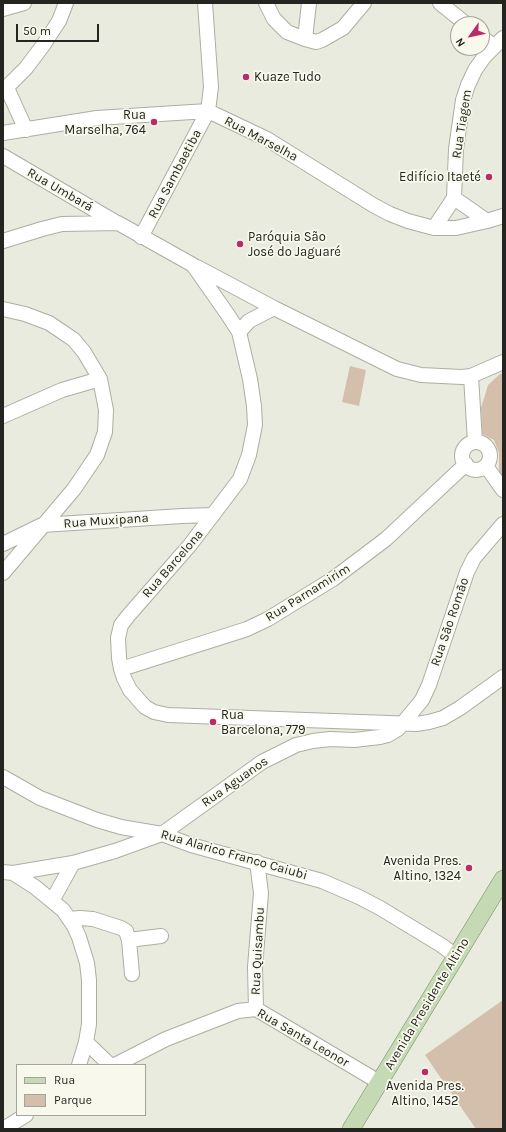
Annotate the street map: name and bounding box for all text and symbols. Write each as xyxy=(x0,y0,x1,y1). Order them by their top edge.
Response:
scale bar xyxy=(18,16,101,42)
north arrow xyxy=(450,16,490,56)
text: 50 m xyxy=(23,24,51,38)
text: N xyxy=(453,35,468,49)
place label: Kuaze Tudo xyxy=(254,69,321,85)
marker: Kuaze Tudo xyxy=(241,72,251,82)
street label: Rua Tiagem xyxy=(449,88,475,160)
place label: Rua Marselha, 764 xyxy=(64,107,146,138)
street label: Rua Marselha xyxy=(222,113,300,165)
marker: Rua Marselha, 764 xyxy=(149,117,159,127)
street label: Rua Sambaetiba xyxy=(145,127,205,221)
street label: Rua Umbará xyxy=(24,165,96,215)
place label: Edifício Itaeté xyxy=(399,169,481,185)
marker: Edifício Itaeté xyxy=(484,172,494,182)
place label: Paróquia São José do Jaguaré xyxy=(248,229,341,260)
marker: Paróquia São José do Jaguaré xyxy=(235,239,245,249)
street label: Rua Muxipana xyxy=(63,510,149,532)
street label: Rua Barcelona xyxy=(139,527,207,601)
street label: Rua Parnamirim xyxy=(263,561,353,625)
street label: Rua São Romão xyxy=(428,576,472,668)
place label: Rua Barcelona, 779 xyxy=(221,707,306,738)
marker: Rua Barcelona, 779 xyxy=(208,717,218,727)
street label: Rua Aguanos xyxy=(199,753,271,811)
street label: Rua Alarico Franco Caiubi xyxy=(159,827,309,883)
place label: Avenida Pres. Altino, 1324 xyxy=(383,853,461,884)
marker: Avenida Pres. Altino, 1324 xyxy=(464,863,474,873)
street label: Rua Quisambu xyxy=(248,907,268,995)
street label: Avenida Presidente Altino xyxy=(381,935,473,1073)
street label: Rua Santa Leonor xyxy=(254,1005,352,1071)
legend xyxy=(16,1064,146,1116)
marker: Avenida Pres. Altino, 1452 xyxy=(420,1067,430,1077)
text: Rua xyxy=(54,1073,75,1087)
place label: Avenida Pres. Altino, 1452 xyxy=(386,1078,464,1109)
text: Parque xyxy=(54,1093,92,1107)

